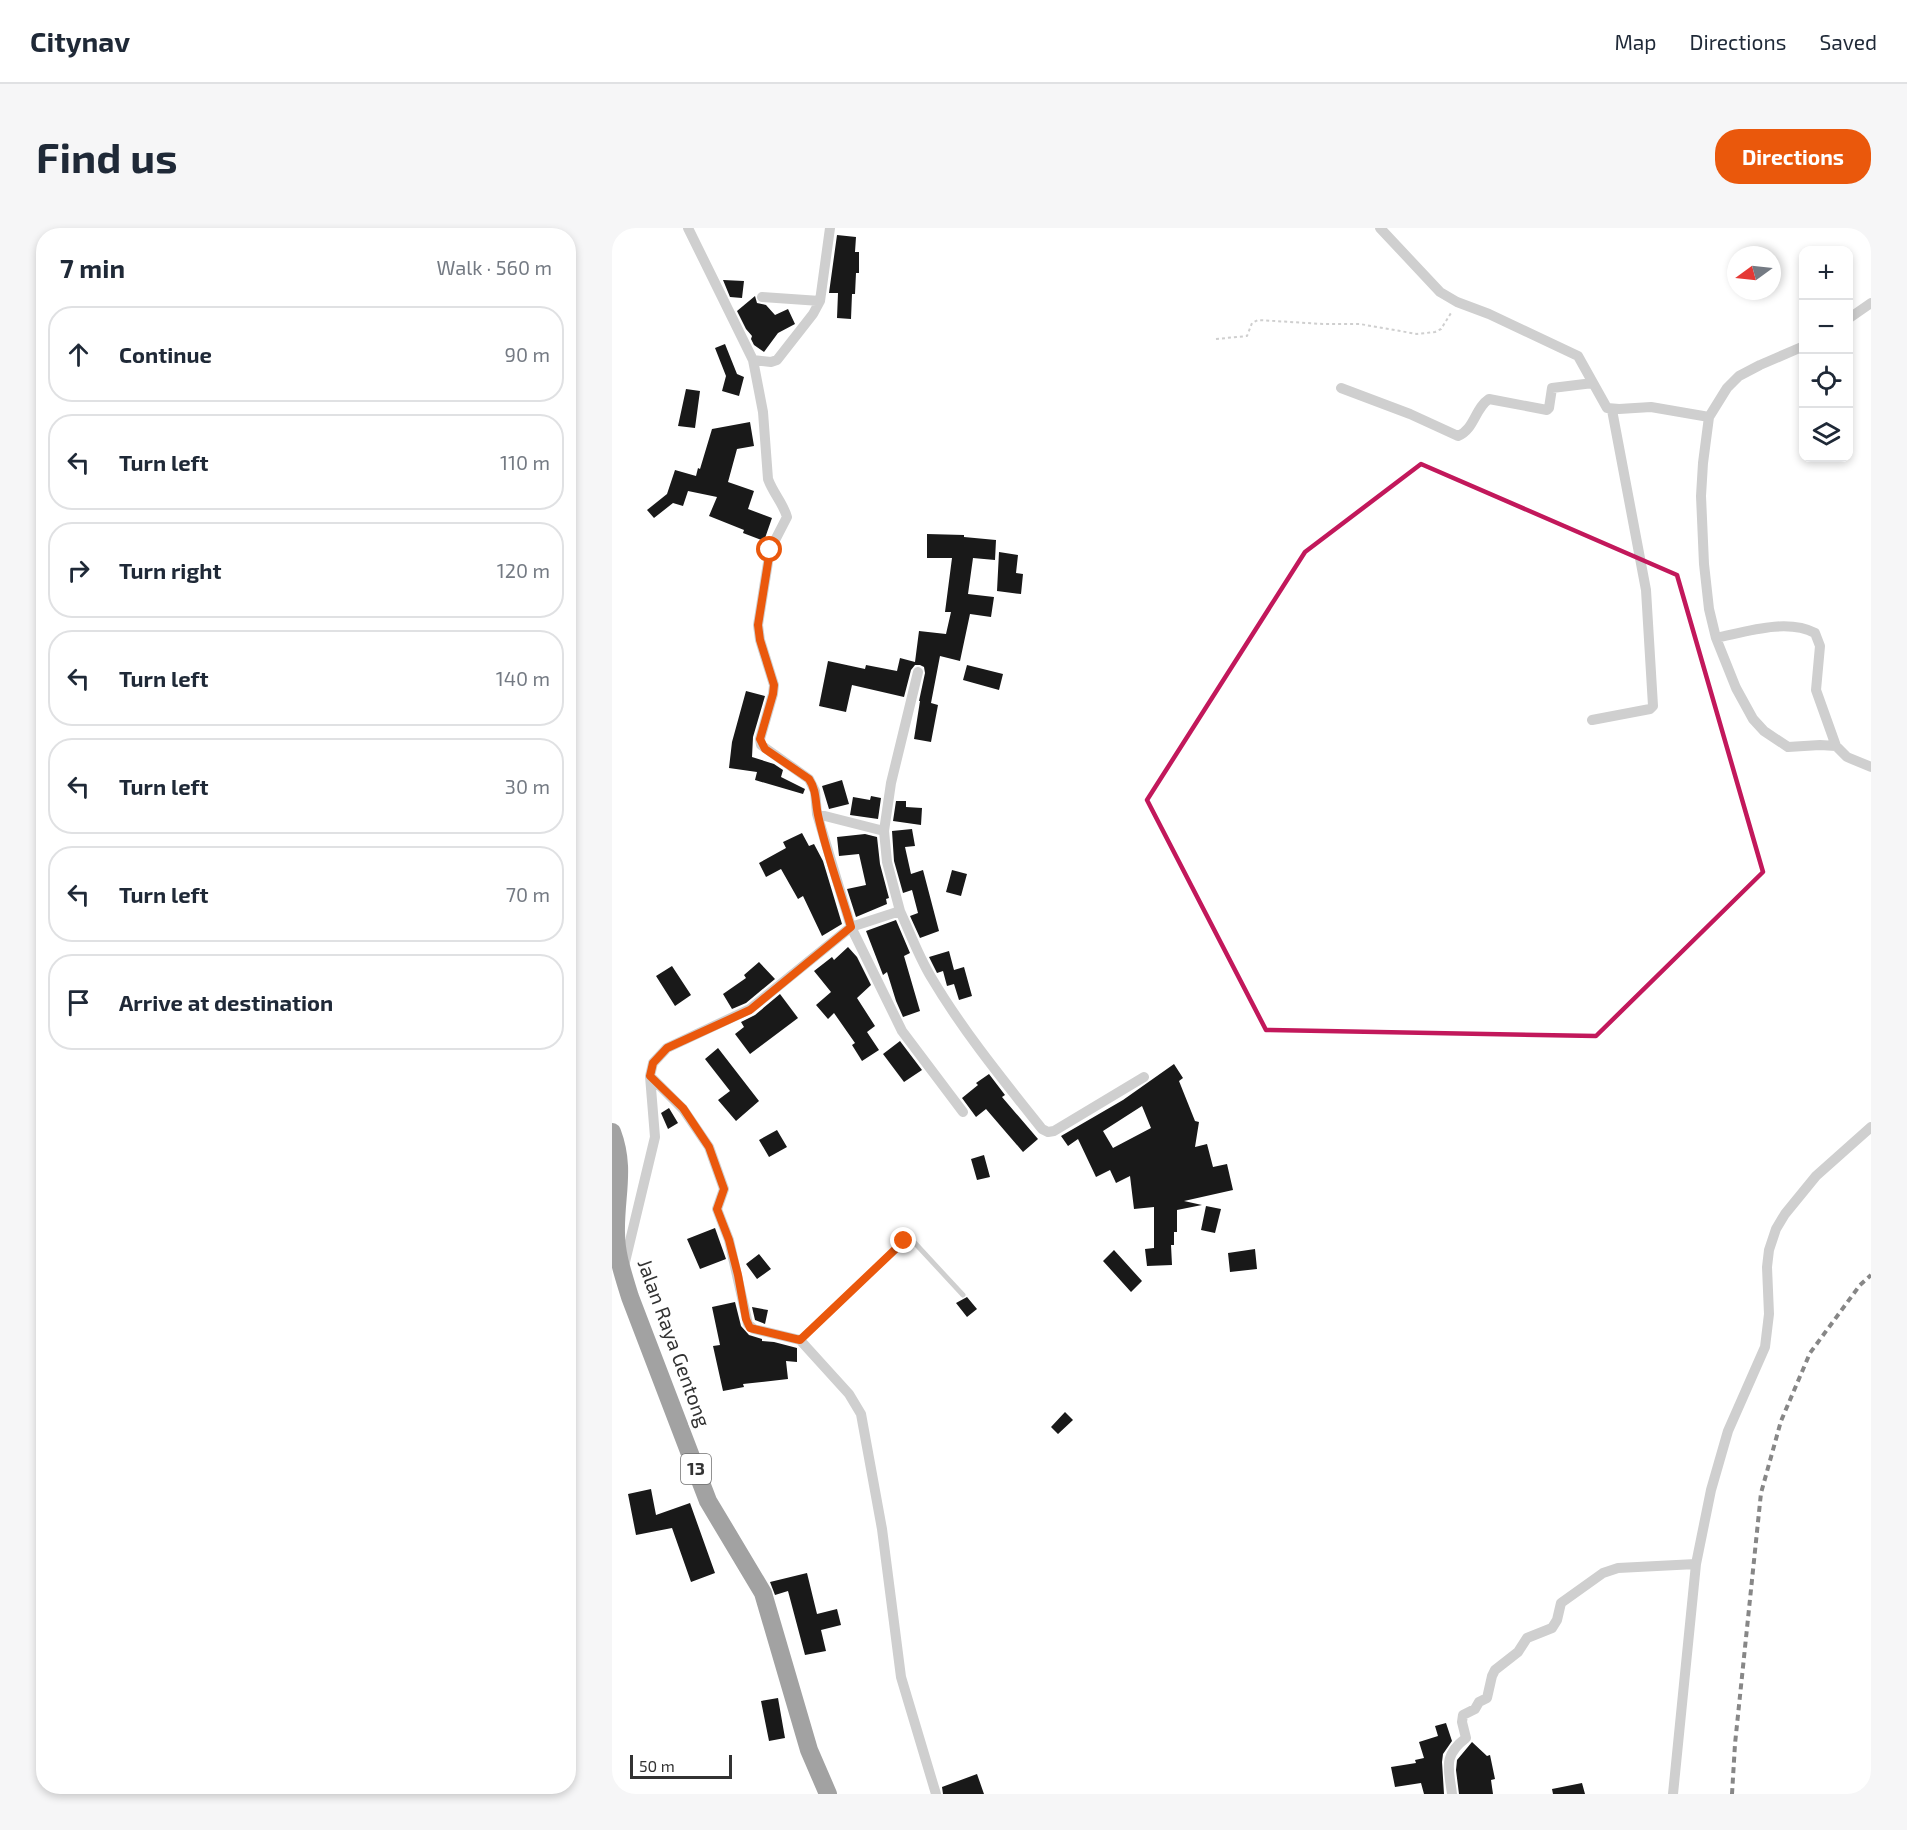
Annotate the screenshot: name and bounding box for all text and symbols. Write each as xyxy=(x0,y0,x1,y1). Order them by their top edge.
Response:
text: Citynav xyxy=(30,24,130,58)
text: Map xyxy=(1614,29,1657,54)
text: Directions xyxy=(1690,29,1786,54)
text: Saved xyxy=(1819,29,1877,54)
button: Directions xyxy=(1715,129,1871,184)
text: Find us xyxy=(36,131,178,181)
north arrow xyxy=(1727,246,1781,300)
map controls xyxy=(1799,246,1853,462)
button: + xyxy=(1799,246,1853,300)
text: 7 min xyxy=(60,252,125,283)
text: Walk · 560 m xyxy=(437,255,552,279)
button: − xyxy=(1799,300,1853,354)
icon: ahead xyxy=(62,338,95,371)
text: Continue xyxy=(119,341,212,367)
text: 90 m xyxy=(505,342,550,366)
button: locate xyxy=(1799,354,1853,408)
button: layers xyxy=(1799,408,1853,462)
icon: left xyxy=(62,446,95,479)
text: Turn left xyxy=(119,449,208,475)
text: 110 m xyxy=(500,450,550,474)
route start xyxy=(756,536,782,562)
icon: right xyxy=(62,554,95,587)
text: Turn right xyxy=(119,557,221,583)
text: 120 m xyxy=(497,558,550,582)
icon: left xyxy=(62,662,95,695)
text: Turn left xyxy=(119,665,208,691)
text: 140 m xyxy=(496,666,550,690)
icon: left xyxy=(62,770,95,803)
text: Turn left xyxy=(119,773,208,799)
text: 30 m xyxy=(505,774,550,798)
icon: left xyxy=(62,878,95,911)
text: Turn left xyxy=(119,881,208,907)
text: 70 m xyxy=(506,882,550,906)
icon: arrive xyxy=(62,986,95,1019)
text: Arrive at destination xyxy=(119,989,333,1015)
route end xyxy=(890,1227,916,1253)
street label: Jalan Raya Gentong xyxy=(633,1256,716,1430)
road number: 13 xyxy=(681,1454,711,1484)
scale bar xyxy=(630,1752,732,1780)
text: 50 m xyxy=(639,1756,675,1775)

